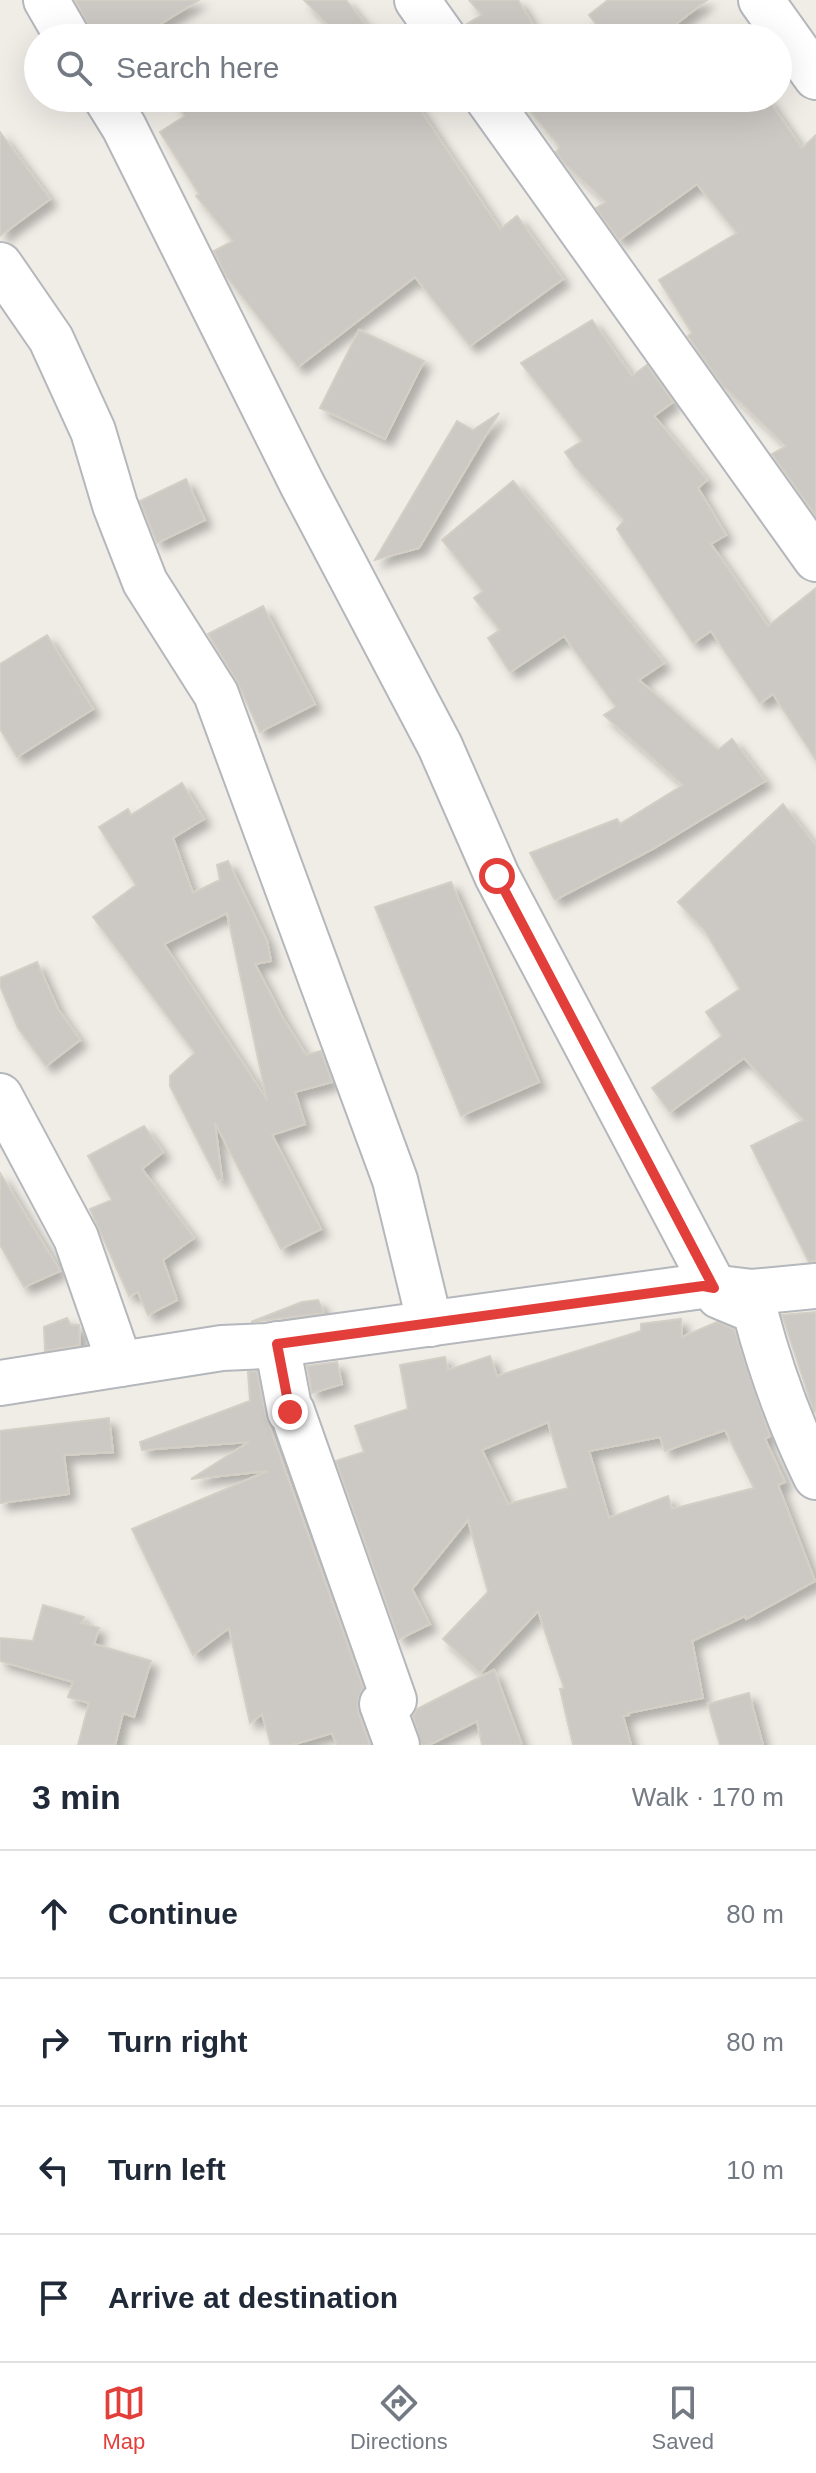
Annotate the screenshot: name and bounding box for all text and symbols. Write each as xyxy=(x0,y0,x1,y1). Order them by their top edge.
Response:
search box xyxy=(24,24,792,112)
icon: search xyxy=(52,46,96,90)
text: Search here xyxy=(116,51,279,84)
route start xyxy=(479,858,515,894)
route end xyxy=(272,1394,308,1430)
text: 3 min xyxy=(32,1778,121,1816)
text: Walk · 170 m xyxy=(632,1782,784,1812)
icon: ahead xyxy=(32,1892,76,1936)
text: Continue xyxy=(108,1897,238,1930)
text: 80 m xyxy=(726,1899,784,1929)
icon: right xyxy=(32,2020,76,2064)
text: Turn right xyxy=(108,2025,247,2058)
text: 80 m xyxy=(726,2027,784,2057)
icon: left xyxy=(32,2148,76,2192)
text: Turn left xyxy=(108,2153,226,2186)
text: 10 m xyxy=(726,2155,784,2185)
icon: arrive xyxy=(32,2276,76,2320)
text: Arrive at destination xyxy=(108,2281,398,2314)
tab: Map xyxy=(102,2381,146,2455)
tab: Directions xyxy=(350,2381,448,2455)
tab: Saved xyxy=(652,2381,714,2455)

